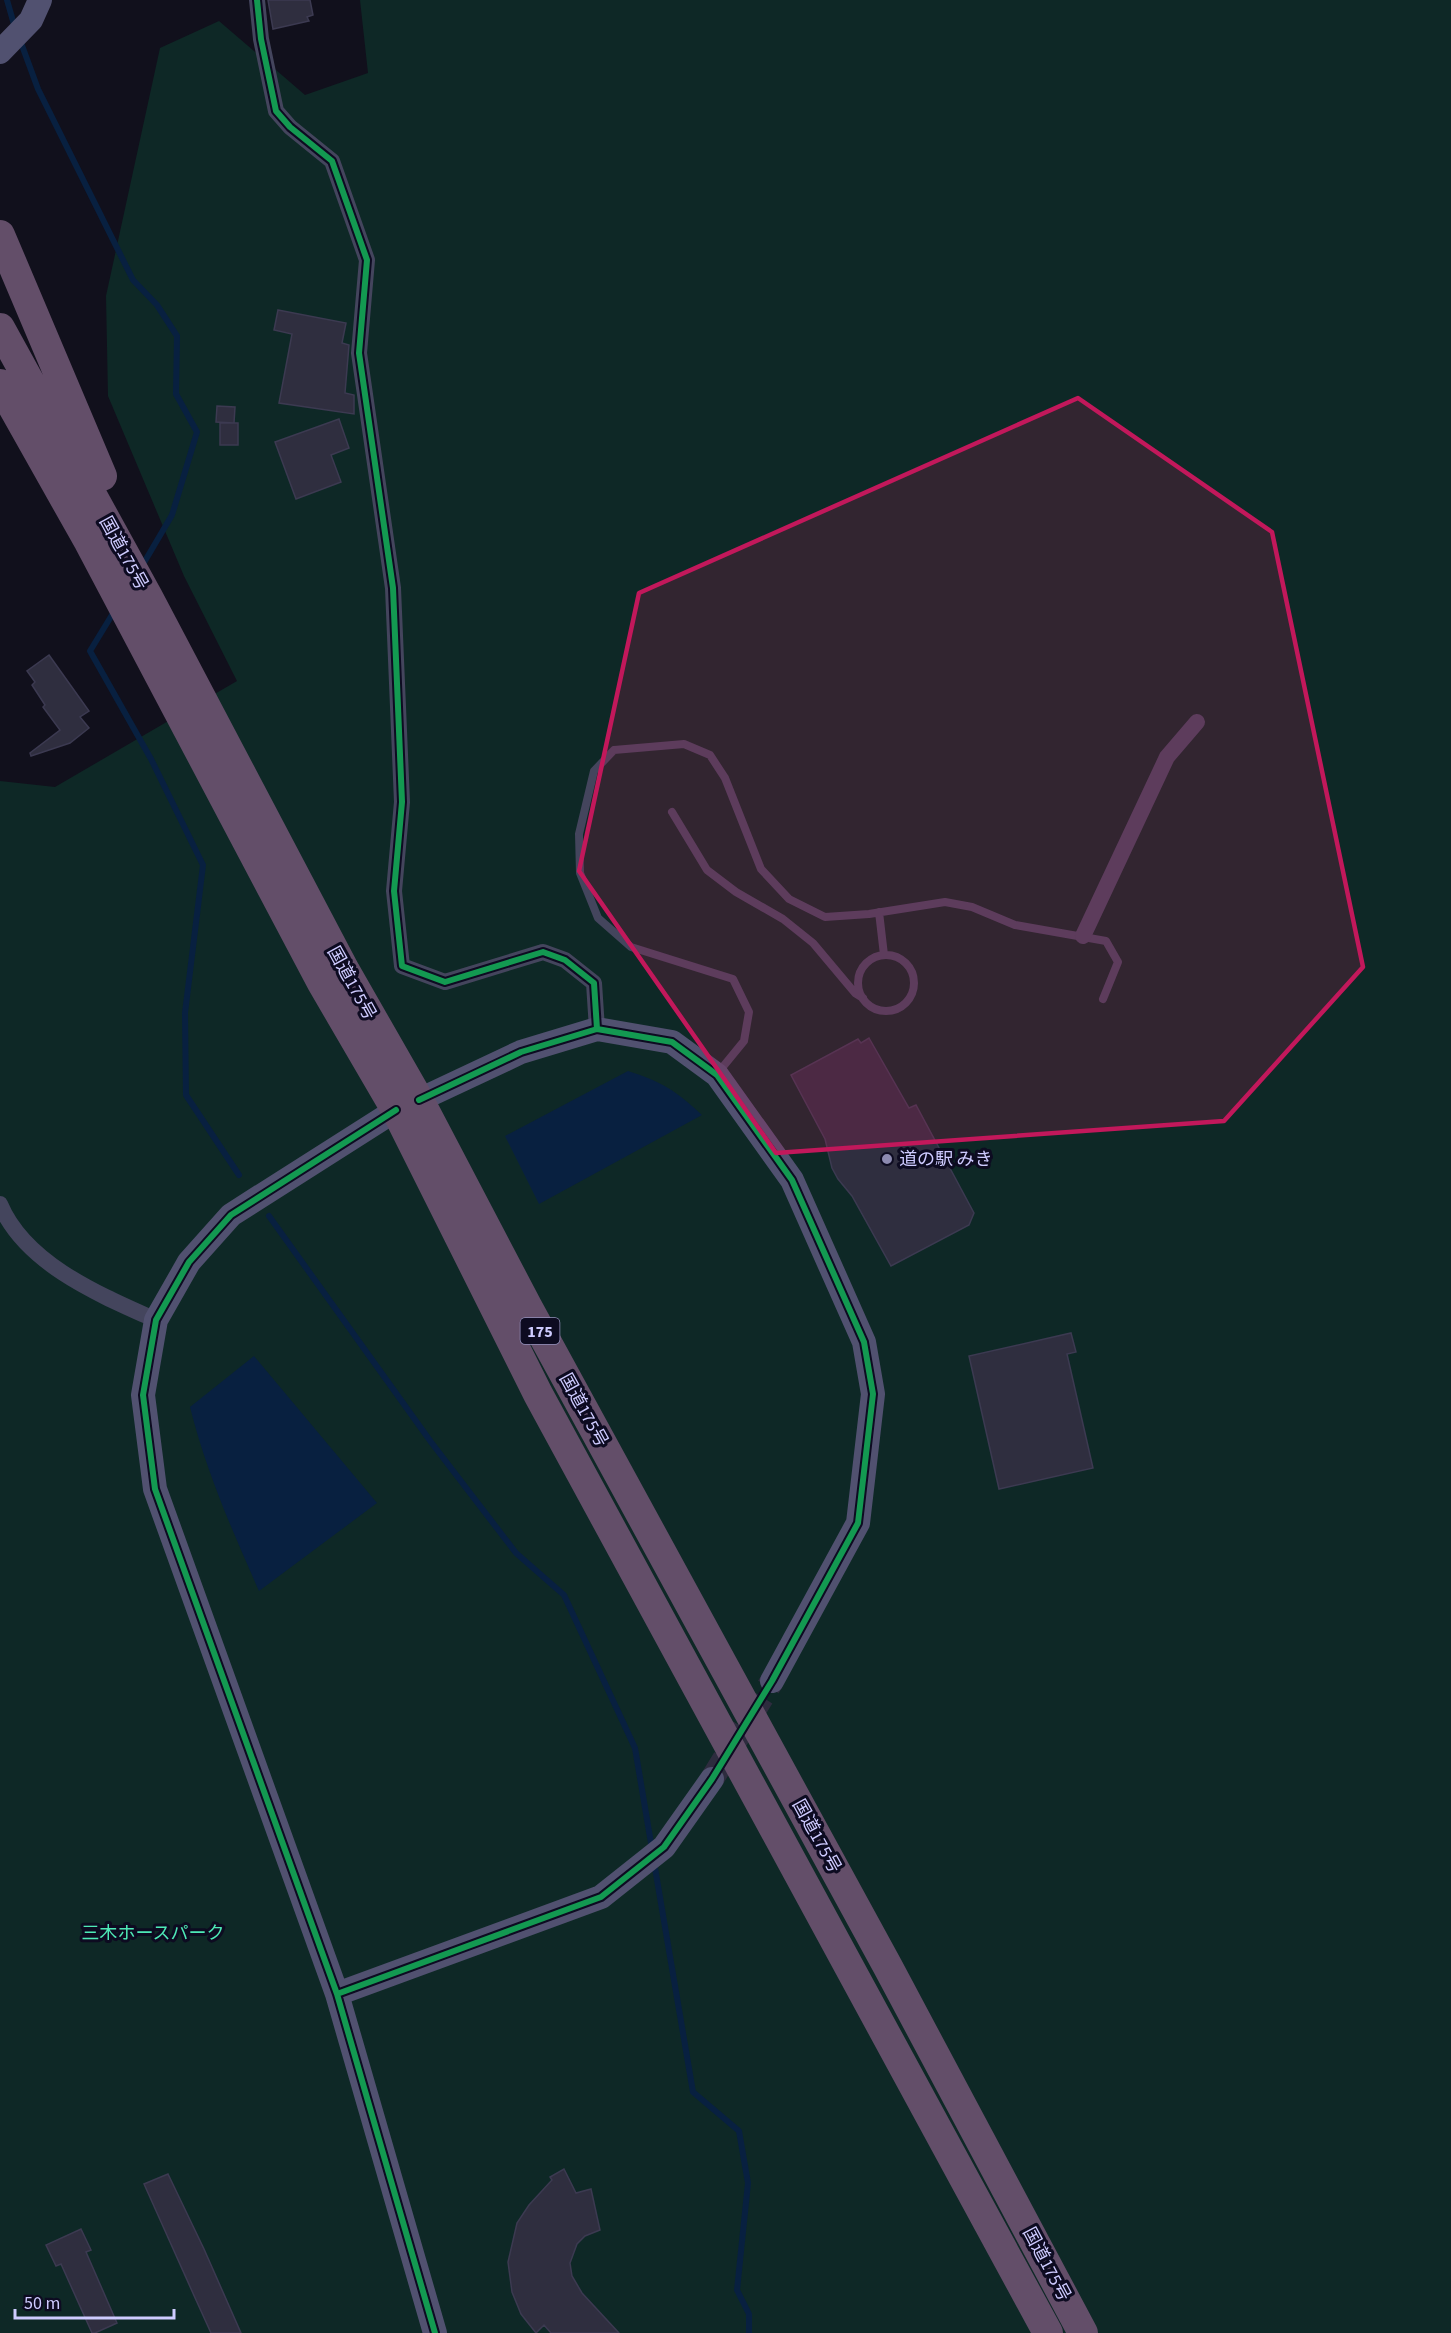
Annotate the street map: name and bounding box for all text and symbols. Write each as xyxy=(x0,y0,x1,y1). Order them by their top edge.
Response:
street label: 国道175号 xyxy=(93,512,154,595)
street label: 国道175号 xyxy=(321,942,382,1025)
place label: 道の駅 みき xyxy=(899,1147,993,1172)
marker: 道の駅 みき xyxy=(880,1152,894,1166)
road number: 175 xyxy=(520,1318,560,1344)
street label: 国道175号 xyxy=(553,1369,614,1452)
street label: 国道175号 xyxy=(786,1795,847,1878)
park label: 三木ホースパーク xyxy=(81,1921,225,1946)
street label: 国道175号 xyxy=(1017,2223,1077,2306)
scale bar xyxy=(15,2282,174,2320)
text: 50 m xyxy=(24,2291,60,2316)

